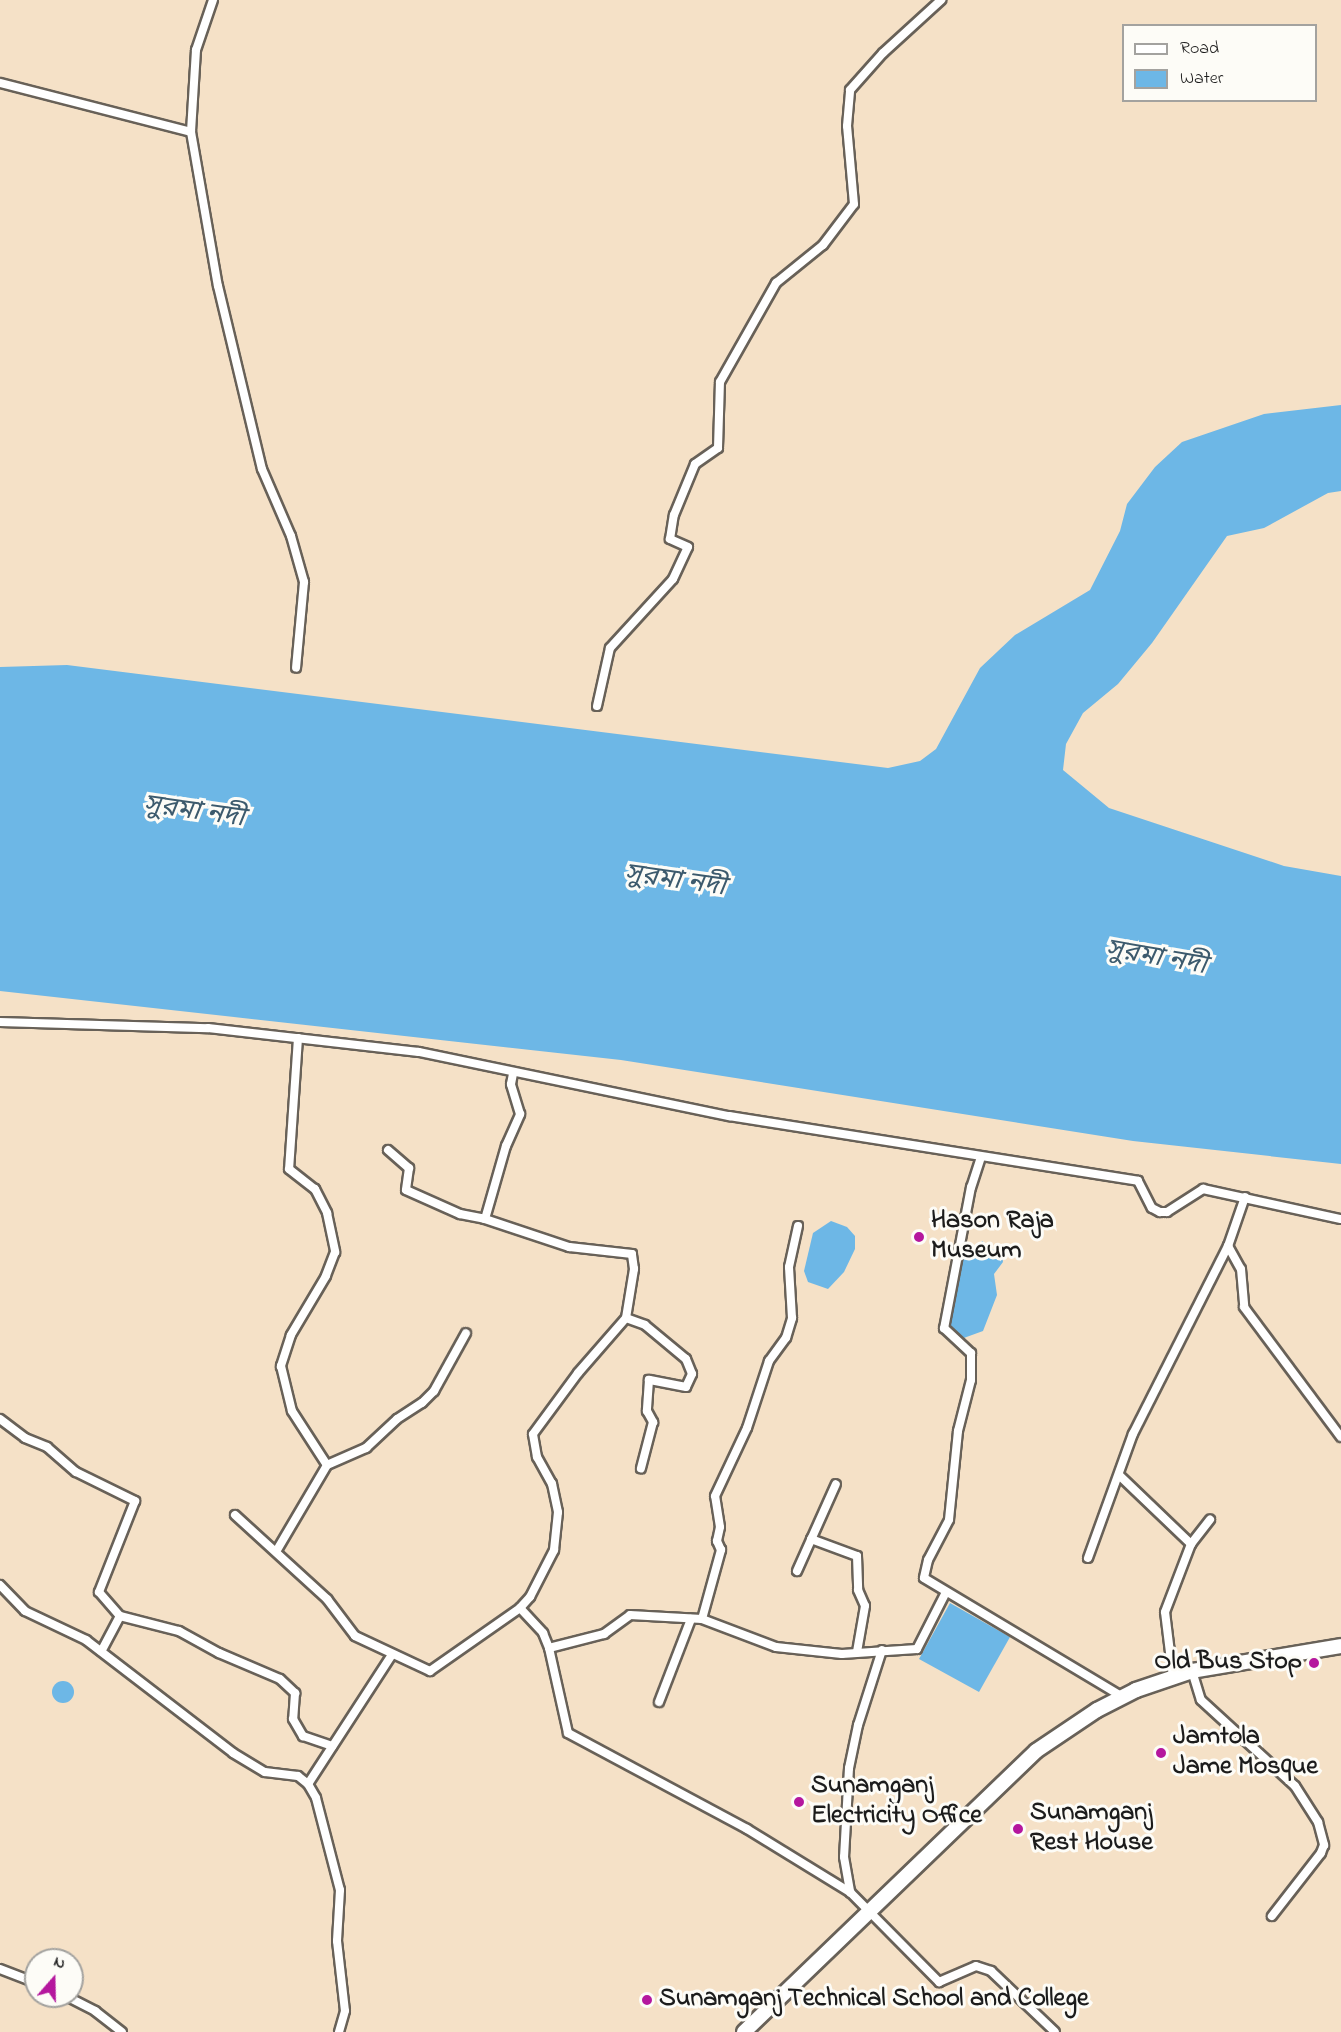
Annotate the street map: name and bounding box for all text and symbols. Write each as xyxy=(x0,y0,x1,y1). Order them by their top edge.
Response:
legend xyxy=(1122,24,1317,102)
text: Road xyxy=(1180,36,1219,62)
text: Water xyxy=(1180,66,1223,92)
water label: সুরমা নদী xyxy=(141,789,247,835)
water label: সুরমা নদী xyxy=(622,858,728,904)
water label: সুরমা নদী xyxy=(1103,933,1209,983)
place label: Hason Raja Museum xyxy=(931,1206,1054,1268)
marker: Hason Raja Museum xyxy=(912,1230,926,1244)
place label: Old Bus Stop xyxy=(1154,1647,1302,1679)
marker: Old Bus Stop xyxy=(1307,1656,1321,1670)
place label: Jamtola Jame Mosque xyxy=(1173,1722,1318,1784)
marker: Jamtola Jame Mosque xyxy=(1154,1746,1168,1760)
place label: Sunamganj Electricity Office xyxy=(811,1771,982,1832)
marker: Sunamganj Electricity Office xyxy=(792,1795,806,1809)
place label: Sunamganj Rest House xyxy=(1030,1798,1153,1859)
marker: Sunamganj Rest House xyxy=(1011,1822,1025,1836)
north arrow xyxy=(24,1948,84,2008)
text: N xyxy=(50,1950,69,1976)
place label: Sunamganj Technical School and College xyxy=(659,1984,1089,2016)
marker: Sunamganj Technical School and College xyxy=(640,1993,654,2007)

